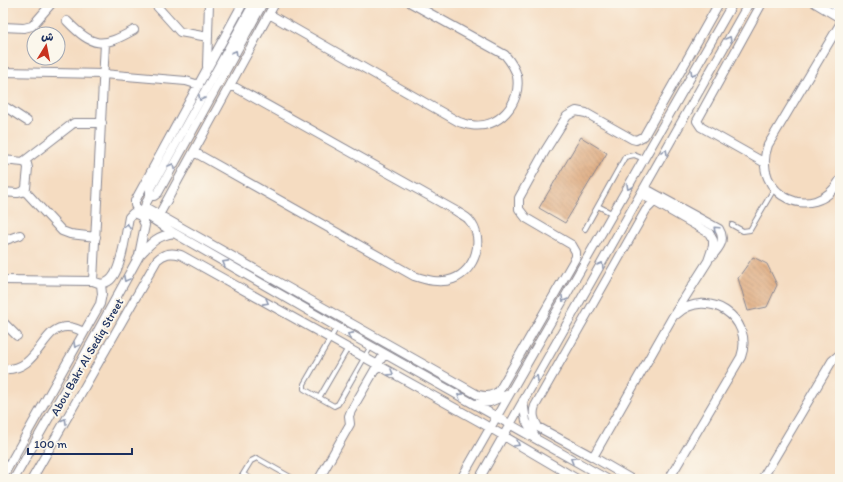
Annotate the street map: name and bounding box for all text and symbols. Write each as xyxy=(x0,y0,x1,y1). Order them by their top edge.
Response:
north arrow xyxy=(26,26,66,66)
text: ش xyxy=(41,29,55,44)
one-way arrow xyxy=(724,35,731,43)
one-way arrow xyxy=(231,50,238,57)
one-way arrow xyxy=(690,69,697,77)
one-way arrow xyxy=(199,94,206,101)
one-way arrow xyxy=(660,149,667,156)
one-way arrow xyxy=(168,163,175,171)
one-way arrow xyxy=(626,183,633,190)
one-way arrow xyxy=(122,223,130,230)
one-way arrow xyxy=(713,227,721,234)
one-way arrow xyxy=(222,260,230,267)
one-way arrow xyxy=(596,262,603,269)
one-way arrow xyxy=(123,275,130,282)
street label: Abou Bakr Al Sediq Street xyxy=(48,295,127,418)
one-way arrow xyxy=(561,295,568,302)
one-way arrow xyxy=(262,297,269,305)
one-way arrow xyxy=(347,332,354,339)
one-way arrow xyxy=(74,341,81,348)
one-way arrow xyxy=(387,368,395,375)
one-way arrow xyxy=(532,375,539,382)
one-way arrow xyxy=(457,393,464,400)
one-way arrow xyxy=(60,418,67,425)
scale bar xyxy=(28,430,132,456)
text: 100 m xyxy=(34,437,67,451)
one-way arrow xyxy=(513,439,520,446)
one-way arrow xyxy=(570,457,577,464)

